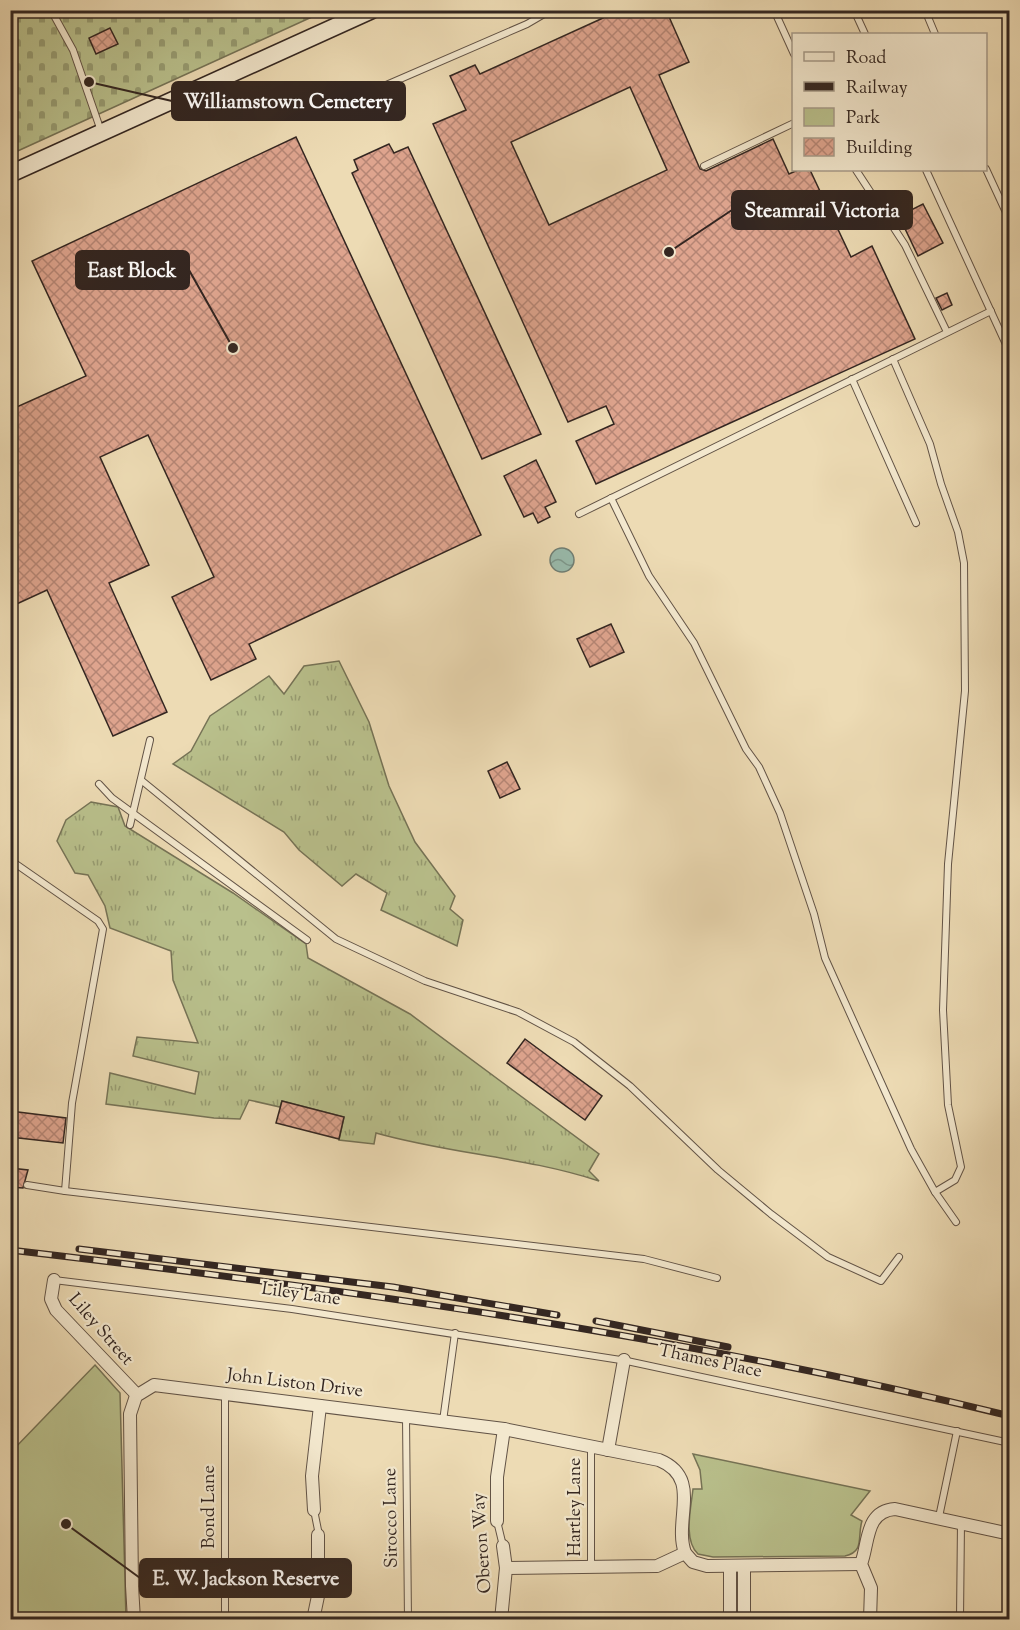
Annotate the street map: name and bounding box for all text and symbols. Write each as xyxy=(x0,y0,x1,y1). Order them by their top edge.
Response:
legend xyxy=(792,33,987,171)
text: Road xyxy=(846,46,886,72)
text: Railway xyxy=(846,76,908,102)
callout: Williamstown Cemetery xyxy=(172,82,405,120)
text: Williamstown Cemetery xyxy=(183,89,393,118)
text: Park xyxy=(846,106,881,132)
text: Building xyxy=(846,136,912,162)
callout: Steamrail Victoria xyxy=(732,191,912,229)
text: Steamrail Victoria xyxy=(744,198,901,227)
callout: East Block xyxy=(76,251,189,289)
text: East Block xyxy=(88,258,177,287)
street label: Liley Lane xyxy=(260,1277,342,1313)
street label: Liley Street xyxy=(61,1288,139,1372)
street label: Thames Place xyxy=(656,1338,764,1386)
street label: John Liston Drive xyxy=(225,1363,364,1405)
street label: Hartley Lane xyxy=(563,1458,589,1556)
street label: Bond Lane xyxy=(197,1465,223,1549)
street label: Sirocco Lane xyxy=(378,1468,406,1568)
street label: Oberon Way xyxy=(467,1492,499,1594)
callout: E. W. Jackson Reserve xyxy=(140,1559,351,1597)
text: E. W. Jackson Reserve xyxy=(153,1566,339,1595)

